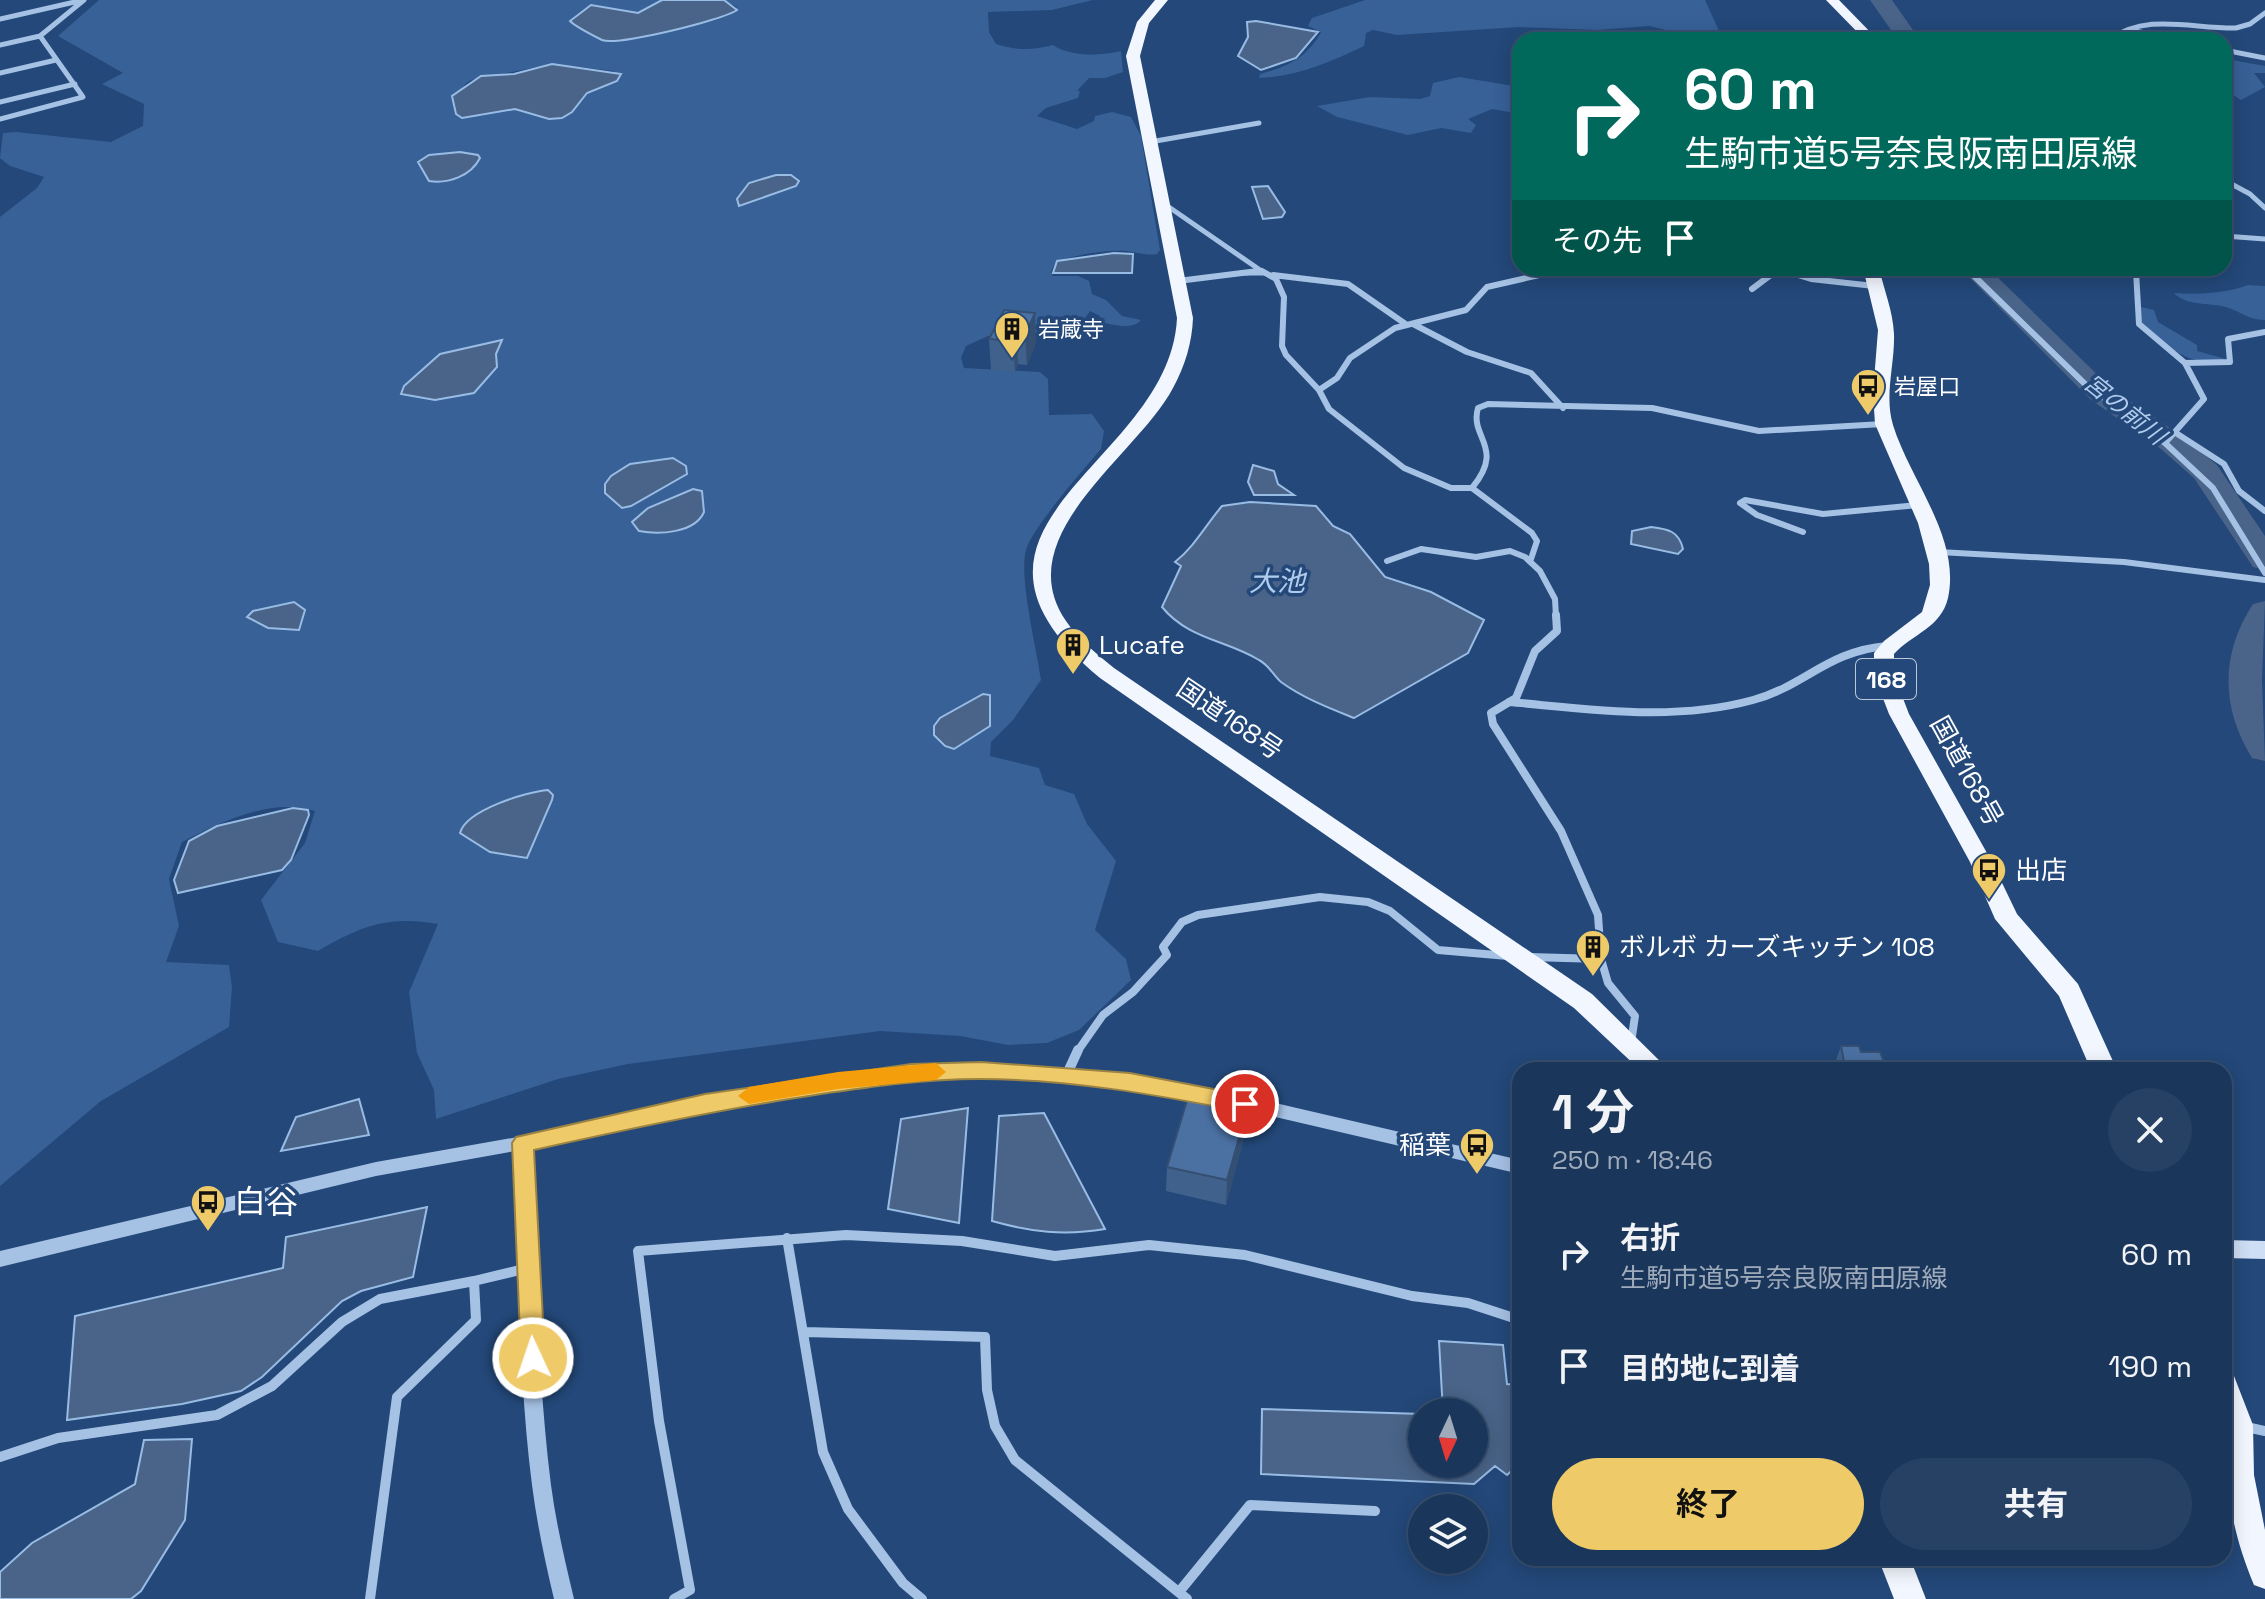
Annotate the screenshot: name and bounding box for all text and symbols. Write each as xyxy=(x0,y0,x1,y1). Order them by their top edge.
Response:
text: 60 m xyxy=(1684,54,1817,125)
icon: right xyxy=(1552,64,1656,168)
text: 生駒市道5号奈良阪南田原線 xyxy=(1684,131,2138,177)
icon: arrive xyxy=(1658,216,1702,260)
text: その先 xyxy=(1552,221,1642,260)
building icon: 岩蔵寺 xyxy=(993,310,1031,360)
place label: 岩蔵寺 xyxy=(1038,315,1104,343)
bus stop icon: 岩屋口 xyxy=(1849,367,1887,417)
water label: 宮の前川 xyxy=(2078,367,2174,453)
place label: 岩屋口 xyxy=(1894,372,1960,400)
water label: 大池 xyxy=(1249,563,1308,599)
building icon: Lucafe xyxy=(1054,626,1092,676)
place label: Lucafe xyxy=(1099,628,1185,662)
road number: 168 xyxy=(1856,659,1916,699)
street label: 国道168号 xyxy=(1170,671,1290,767)
street label: 国道168号 xyxy=(1923,710,2011,832)
bus stop icon: 出店 xyxy=(1970,851,2008,901)
place label: 出店 xyxy=(2015,853,2067,887)
building icon: ボルボ カーズキッチン 108 xyxy=(1574,928,1612,978)
place label: ボルボ カーズキッチン 108 xyxy=(1619,930,1935,964)
pin xyxy=(1211,1070,1279,1138)
icon: arrive xyxy=(1223,1082,1267,1126)
text: 1 分 xyxy=(1552,1082,1634,1143)
button: close xyxy=(2108,1088,2192,1172)
bus stop icon: 稲葉 xyxy=(1458,1126,1496,1176)
place label: 稲葉 xyxy=(1399,1128,1451,1162)
text: 250 m · 18:46 xyxy=(1552,1143,1713,1177)
place label: 白谷 xyxy=(234,1182,298,1222)
bus stop icon: 白谷 xyxy=(189,1183,227,1233)
text: 右折 xyxy=(1620,1218,1680,1257)
icon: right xyxy=(1552,1232,1596,1276)
text: 60 m xyxy=(2121,1235,2192,1274)
text: 生駒市道5号奈良阪南田原線 xyxy=(1620,1261,1948,1295)
position arrow xyxy=(491,1316,575,1400)
icon: arrive xyxy=(1552,1344,1596,1388)
text: 190 m xyxy=(2108,1347,2192,1386)
text: 目的地に到着 xyxy=(1620,1349,1800,1388)
north arrow xyxy=(1408,1398,1488,1478)
map controls xyxy=(1408,1398,1488,1574)
button: 終了 xyxy=(1552,1458,1864,1550)
button: 共有 xyxy=(1880,1458,2192,1550)
button: layers xyxy=(1408,1494,1488,1574)

